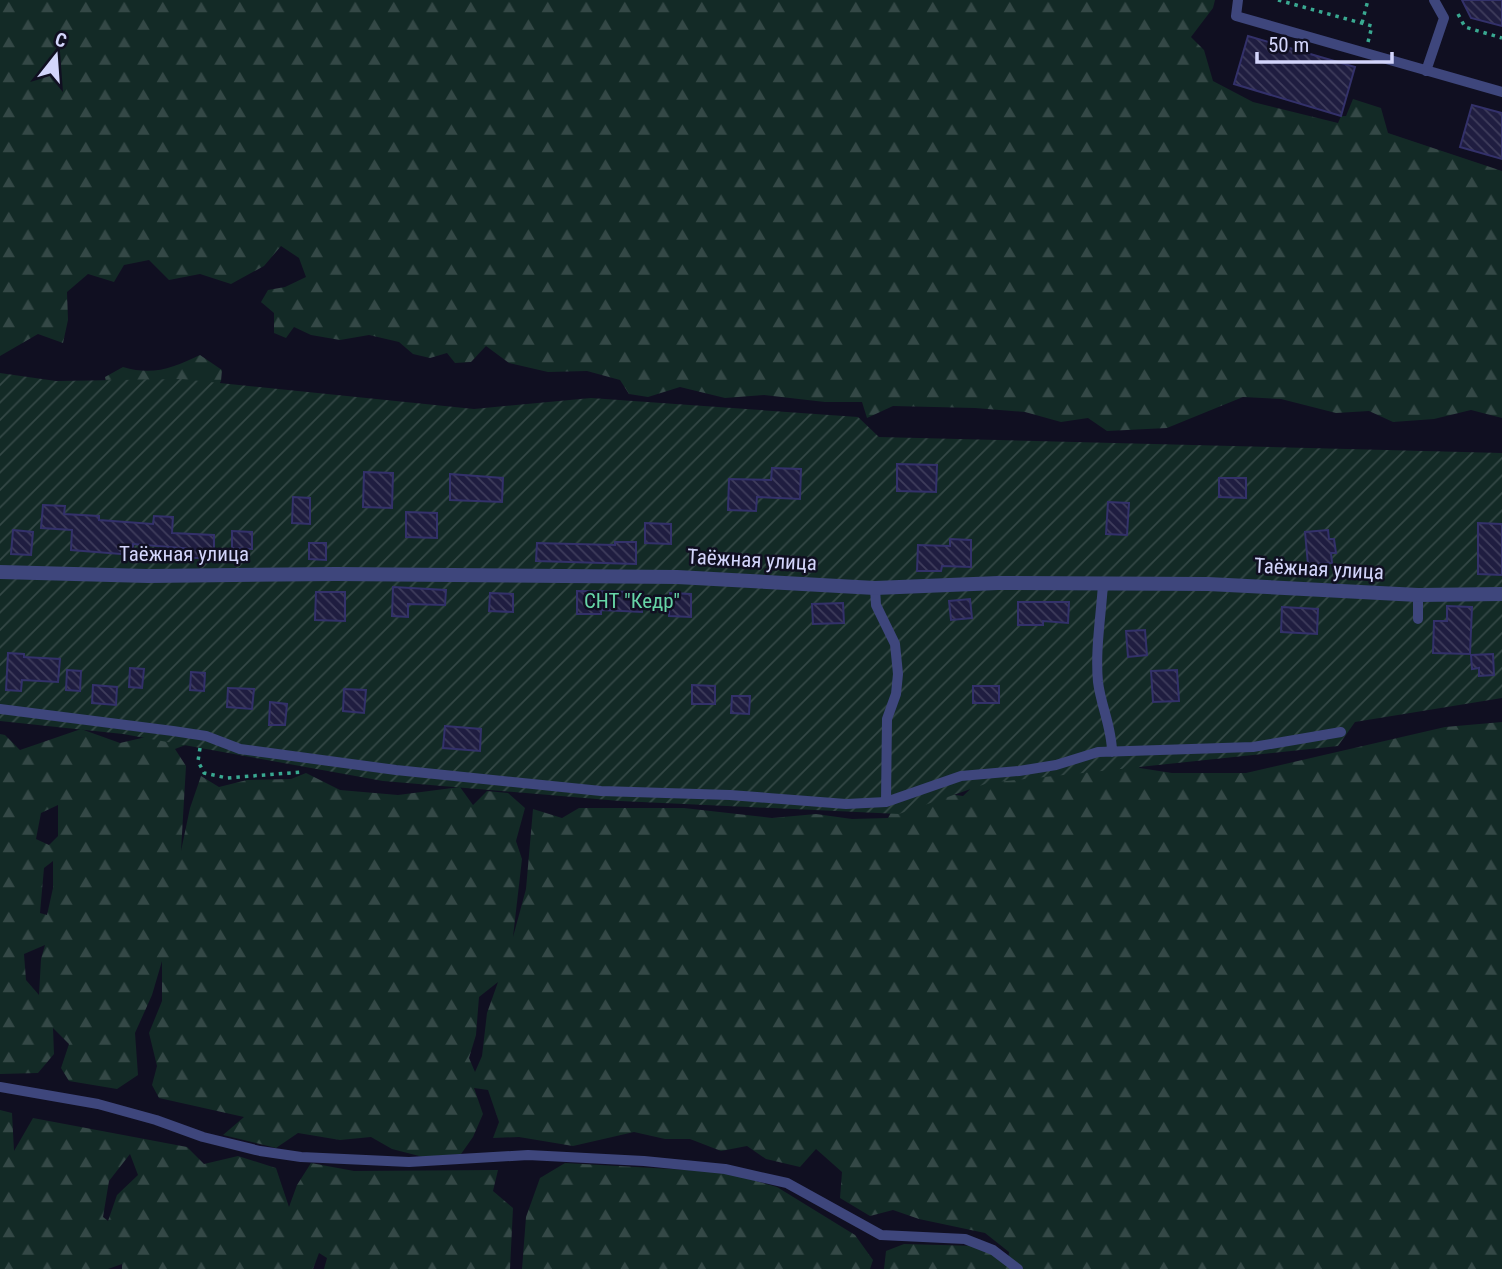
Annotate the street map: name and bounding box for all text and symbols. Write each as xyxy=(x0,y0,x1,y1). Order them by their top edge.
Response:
north arrow xyxy=(21,21,91,91)
scale bar xyxy=(1257,21,1392,65)
text: С xyxy=(52,28,70,53)
text: 50 m xyxy=(1268,33,1309,57)
street label: Таёжная улица xyxy=(119,542,249,566)
street label: Таёжная улица xyxy=(686,545,818,575)
street label: Таёжная улица xyxy=(1253,554,1385,584)
park label: СНТ "Кедр" xyxy=(584,589,680,613)

